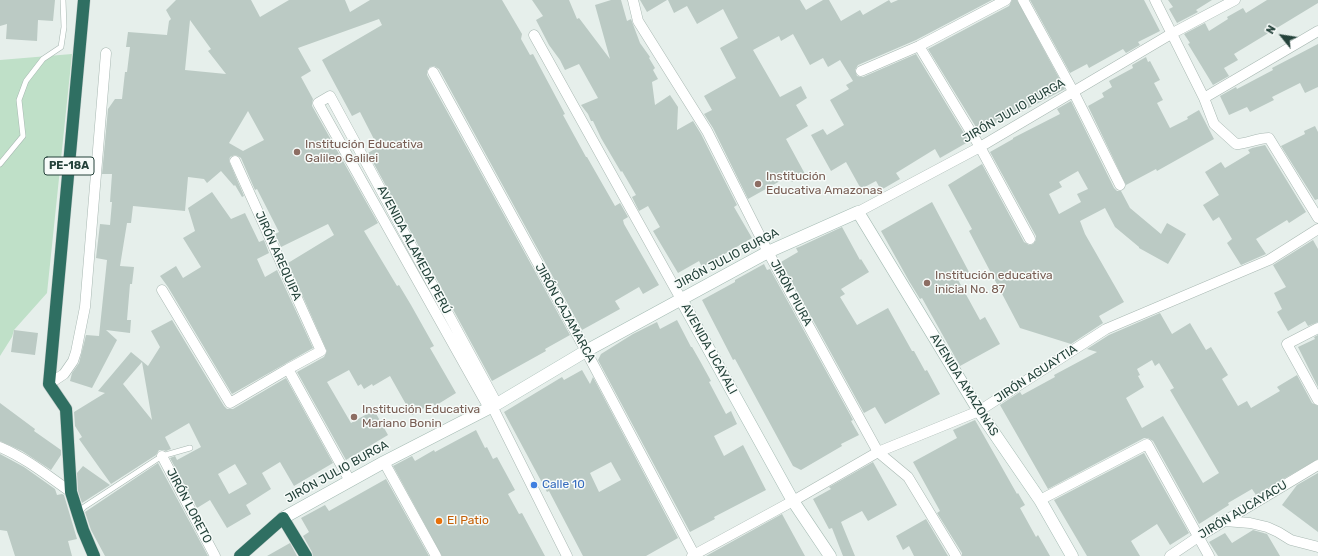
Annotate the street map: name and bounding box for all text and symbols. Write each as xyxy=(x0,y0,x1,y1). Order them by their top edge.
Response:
north arrow xyxy=(1262,16,1302,56)
text: N xyxy=(1264,23,1279,36)
street label: JIRÓN JULIO BURGA xyxy=(960,76,1068,146)
place label: Institución Educativa Galileo Galilei xyxy=(305,138,423,166)
marker: Institución Educativa Galileo Galilei xyxy=(292,147,302,157)
road number: PE-18A xyxy=(44,157,94,175)
place label: Institución Educativa Amazonas xyxy=(766,170,883,198)
marker: Institución Educativa Amazonas xyxy=(753,179,763,189)
street label: AVENIDA ALAMEDA PERÚ xyxy=(374,183,454,317)
street label: JIRÓN AREQUIPA xyxy=(252,209,304,303)
street label: JIRÓN JULIO BURGA xyxy=(673,226,781,292)
street label: JIRÓN PIURA xyxy=(767,257,815,329)
street label: JIRÓN CAJAMARCA xyxy=(532,261,598,365)
place label: Institución educativa inicial No. 87 xyxy=(935,269,1053,297)
marker: Institución educativa inicial No. 87 xyxy=(922,278,932,288)
street label: AVENIDA UCAYALI xyxy=(678,301,740,397)
street label: AVENIDA AMAZONAS xyxy=(927,331,1001,439)
street label: JIRÓN AGUAYTIA xyxy=(992,342,1080,406)
place label: Institución Educativa Mariano Bonin xyxy=(362,403,480,431)
marker: Institución Educativa Mariano Bonin xyxy=(349,412,359,422)
street label: JIRÓN JULIO BURGA xyxy=(283,438,391,506)
street label: JIRÓN LORETO xyxy=(163,466,215,546)
place label: Calle 10 xyxy=(542,478,585,492)
street label: JIRÓN AUCAYACU xyxy=(1196,478,1290,542)
marker: Calle 10 xyxy=(529,480,539,490)
place label: El Patio xyxy=(447,514,489,528)
marker: El Patio xyxy=(434,516,444,526)

